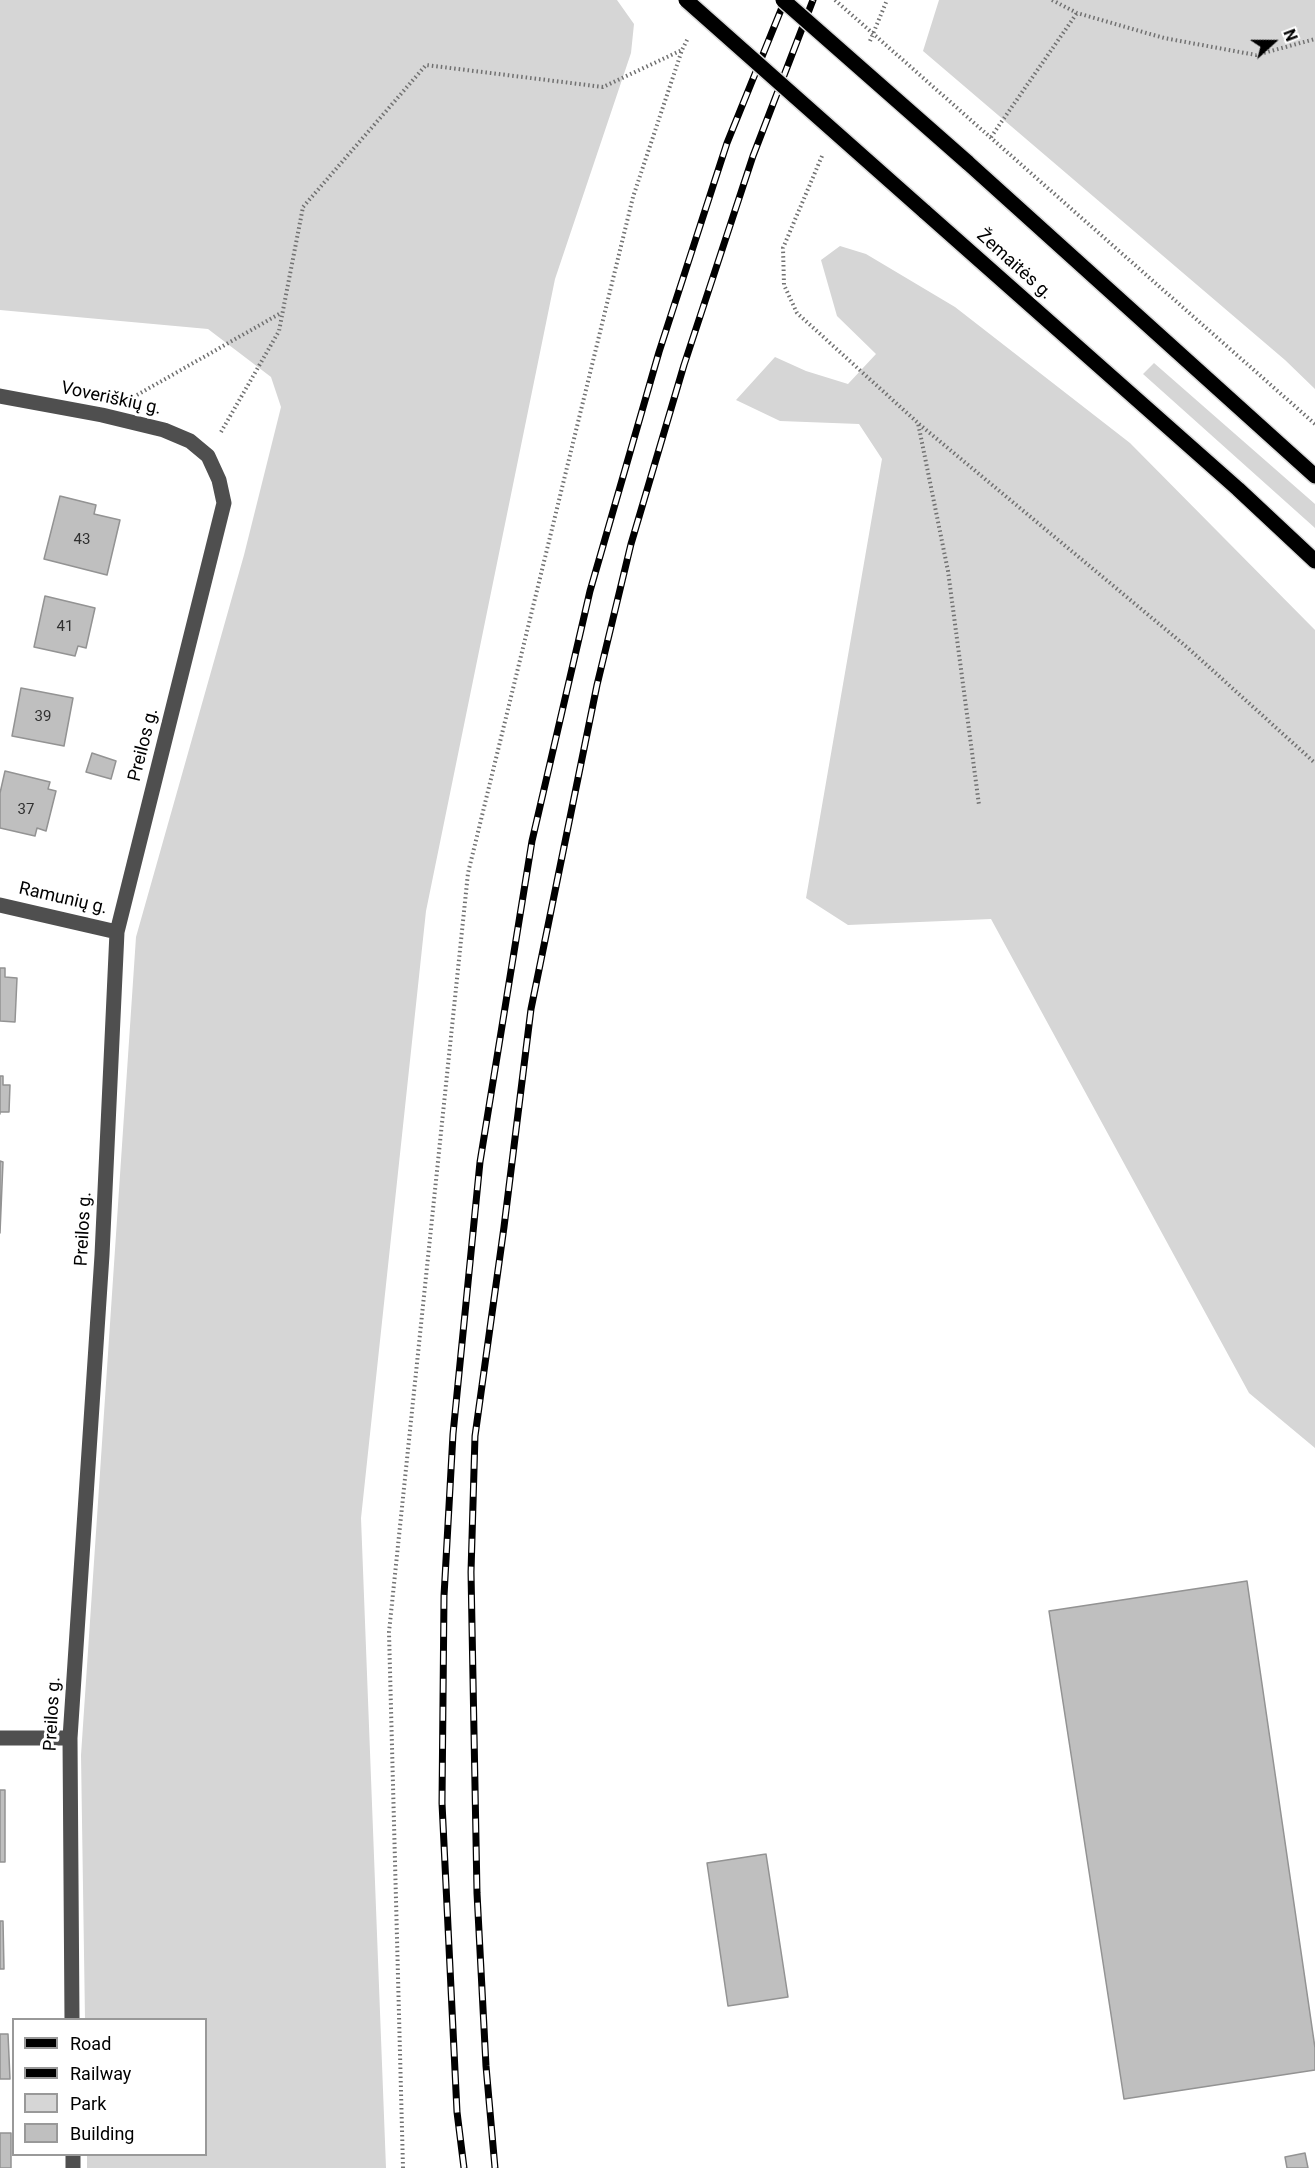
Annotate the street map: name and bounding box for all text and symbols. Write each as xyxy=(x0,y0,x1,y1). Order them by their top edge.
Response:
north arrow xyxy=(1243,12,1303,72)
text: N xyxy=(1279,27,1301,44)
street label: Žemaitės g. xyxy=(972,225,1056,305)
street label: Voveriškių g. xyxy=(59,378,163,420)
house number: 43 xyxy=(74,531,90,549)
house number: 41 xyxy=(57,618,73,636)
street label: Preilos g. xyxy=(125,706,163,784)
house number: 39 xyxy=(35,708,51,726)
house number: 37 xyxy=(18,801,34,819)
street label: Ramunių g. xyxy=(17,878,109,920)
street label: Preilos g. xyxy=(71,1191,97,1267)
street label: Preilos g. xyxy=(40,1676,66,1752)
legend xyxy=(12,2018,207,2156)
text: Road xyxy=(70,2033,111,2054)
text: Railway xyxy=(70,2063,131,2084)
text: Park xyxy=(70,2093,106,2114)
text: Building xyxy=(70,2123,134,2144)

